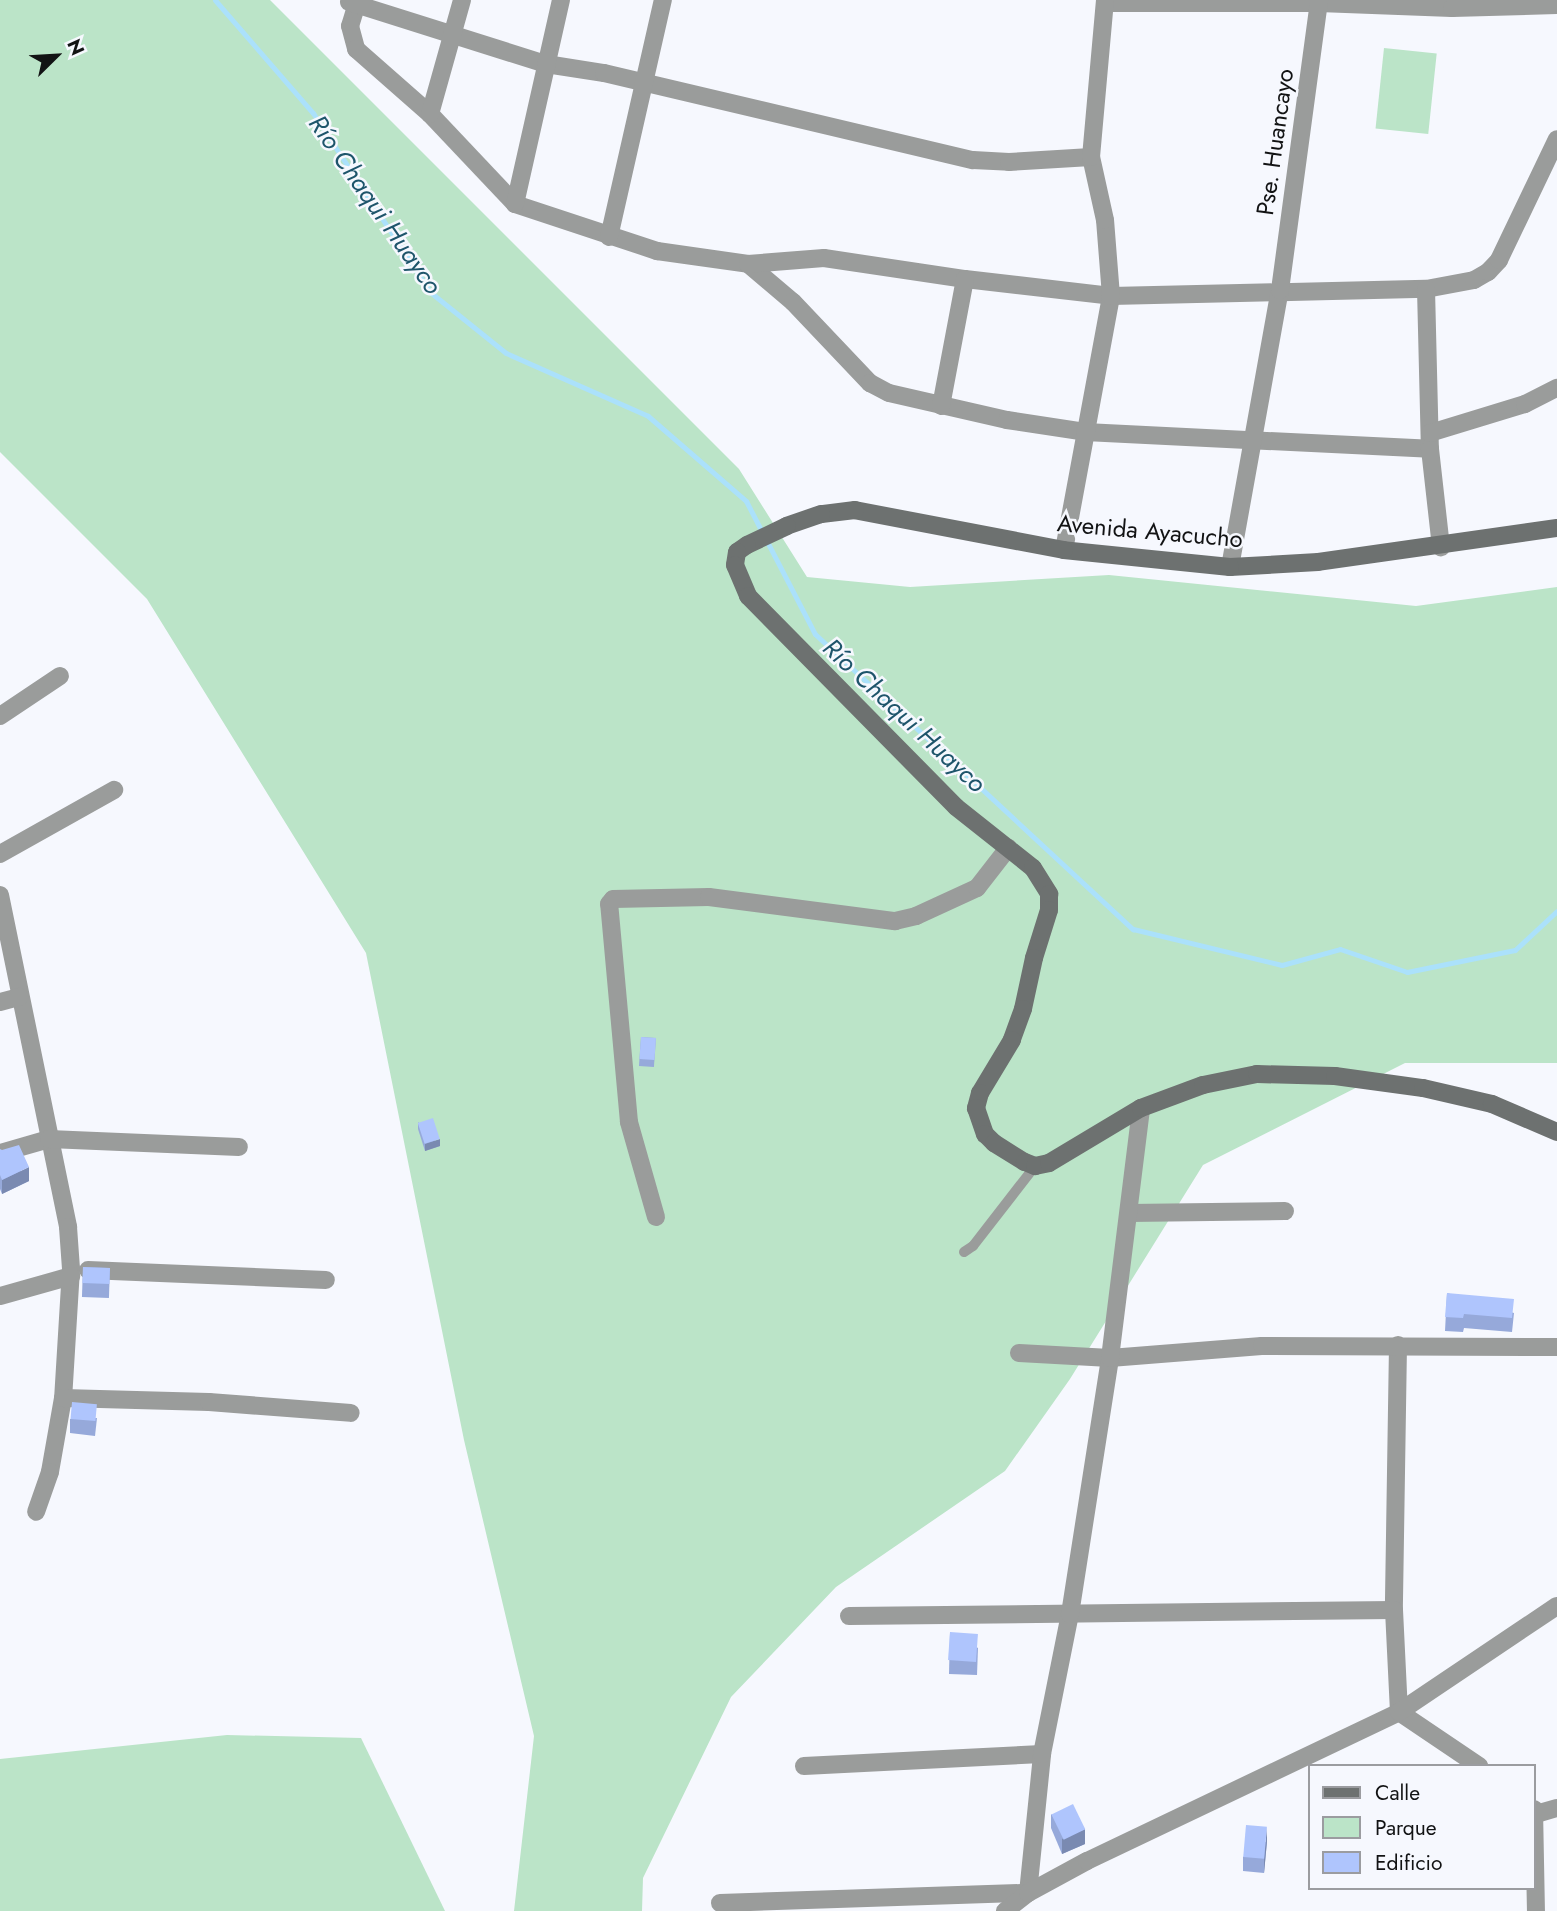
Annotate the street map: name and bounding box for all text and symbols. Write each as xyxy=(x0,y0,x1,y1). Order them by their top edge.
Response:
north arrow xyxy=(21,21,91,91)
text: N xyxy=(60,35,91,60)
street label: Pse. Huancayo xyxy=(1250,67,1300,217)
water label: Río Chaqui Huayco xyxy=(302,110,448,300)
street label: Avenida Ayacucho xyxy=(1056,509,1244,553)
water label: Río Chaqui Huayco xyxy=(816,633,992,799)
legend xyxy=(1308,1764,1536,1890)
text: Calle xyxy=(1375,1778,1420,1808)
text: Parque xyxy=(1375,1813,1437,1843)
text: Edificio xyxy=(1375,1848,1442,1878)

